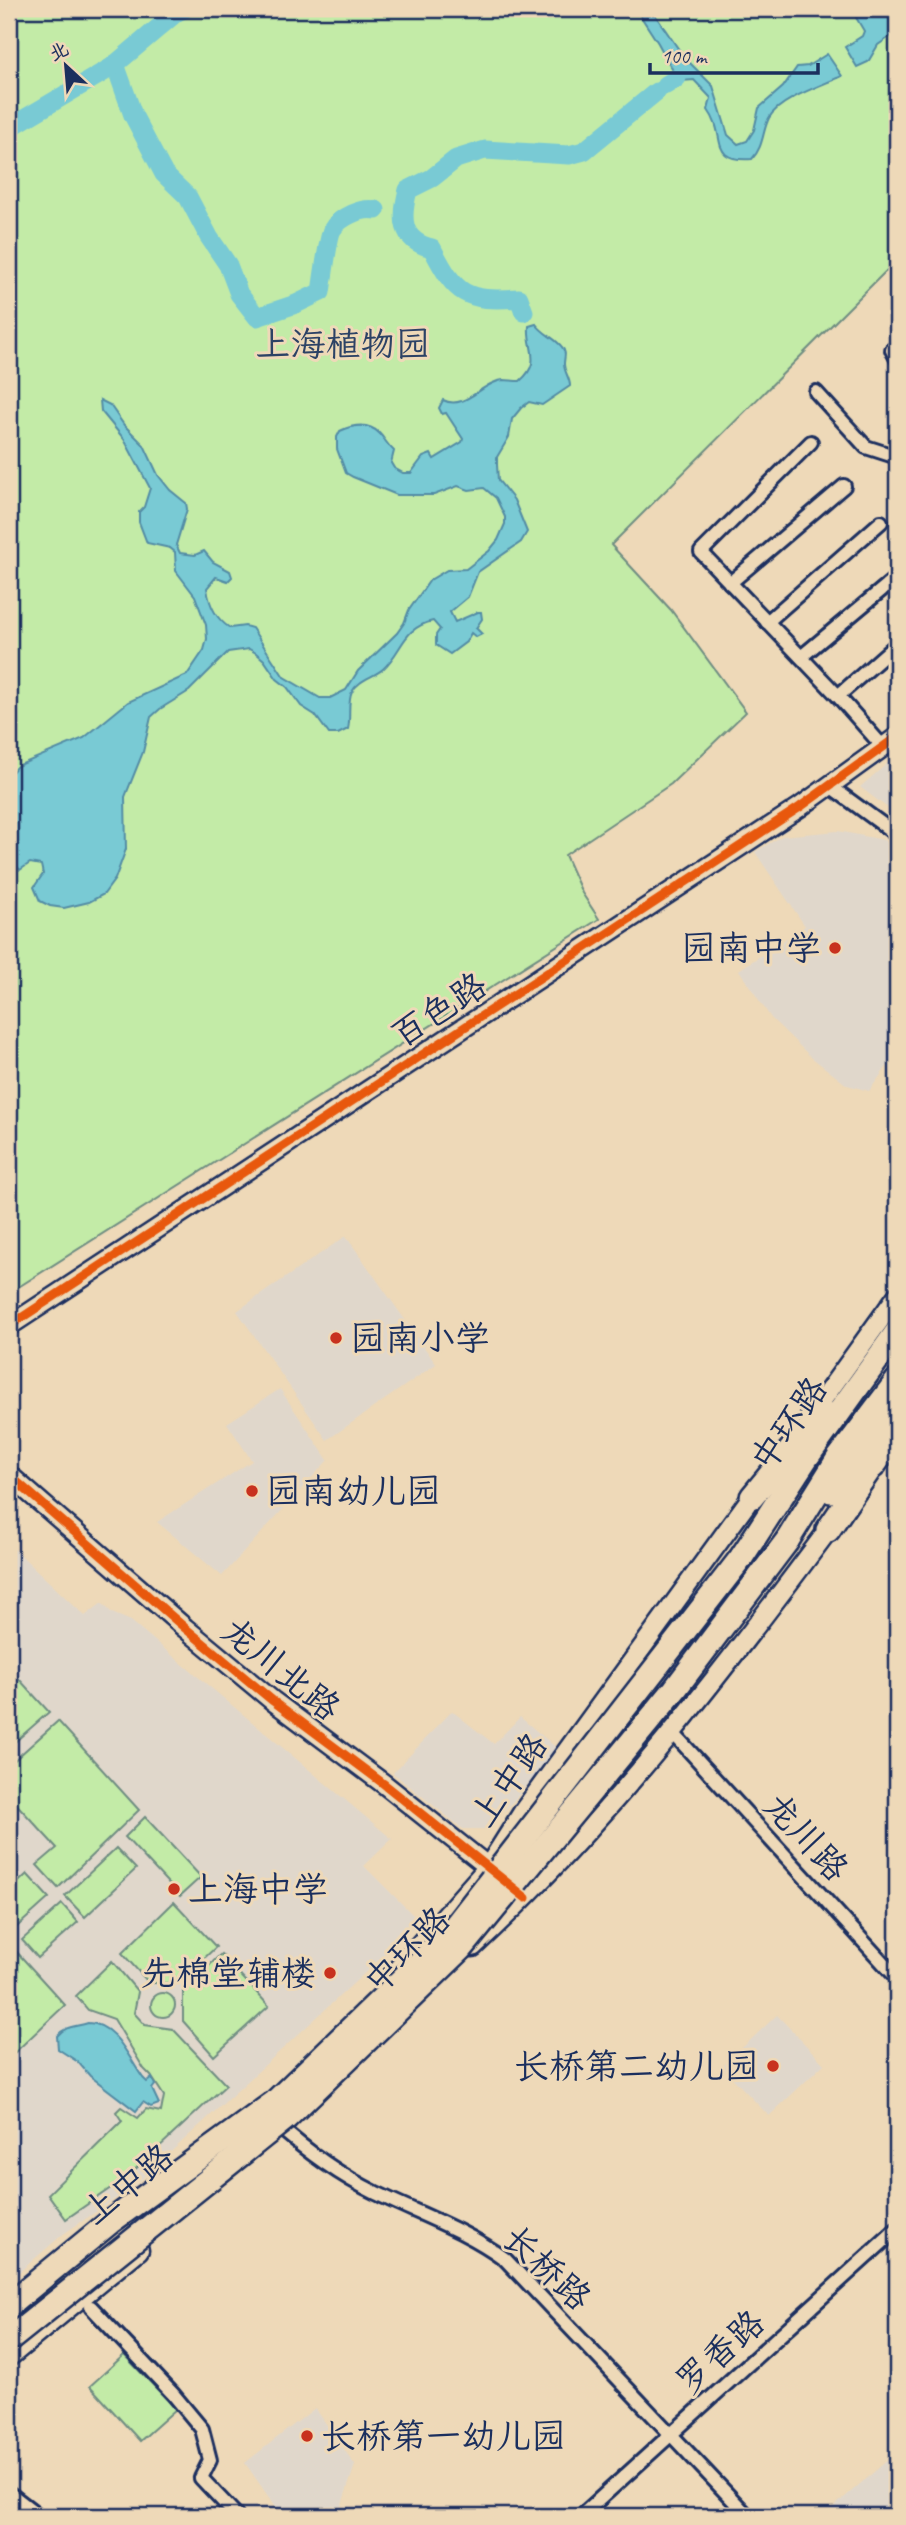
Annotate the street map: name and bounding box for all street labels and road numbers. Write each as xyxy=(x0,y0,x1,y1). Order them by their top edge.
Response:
street label: 百色路 xyxy=(383,963,495,1057)
street label: 中环路 xyxy=(740,1368,838,1480)
street label: 龙川北路 xyxy=(212,1607,350,1731)
street label: 上中路 xyxy=(460,1724,558,1836)
street label: 龙川路 xyxy=(754,1783,858,1891)
street label: 中环路 xyxy=(354,1897,460,2003)
street label: 上中路 xyxy=(73,2133,183,2235)
street label: 长桥路 xyxy=(493,2216,601,2320)
street label: 罗香路 xyxy=(666,2300,774,2404)

